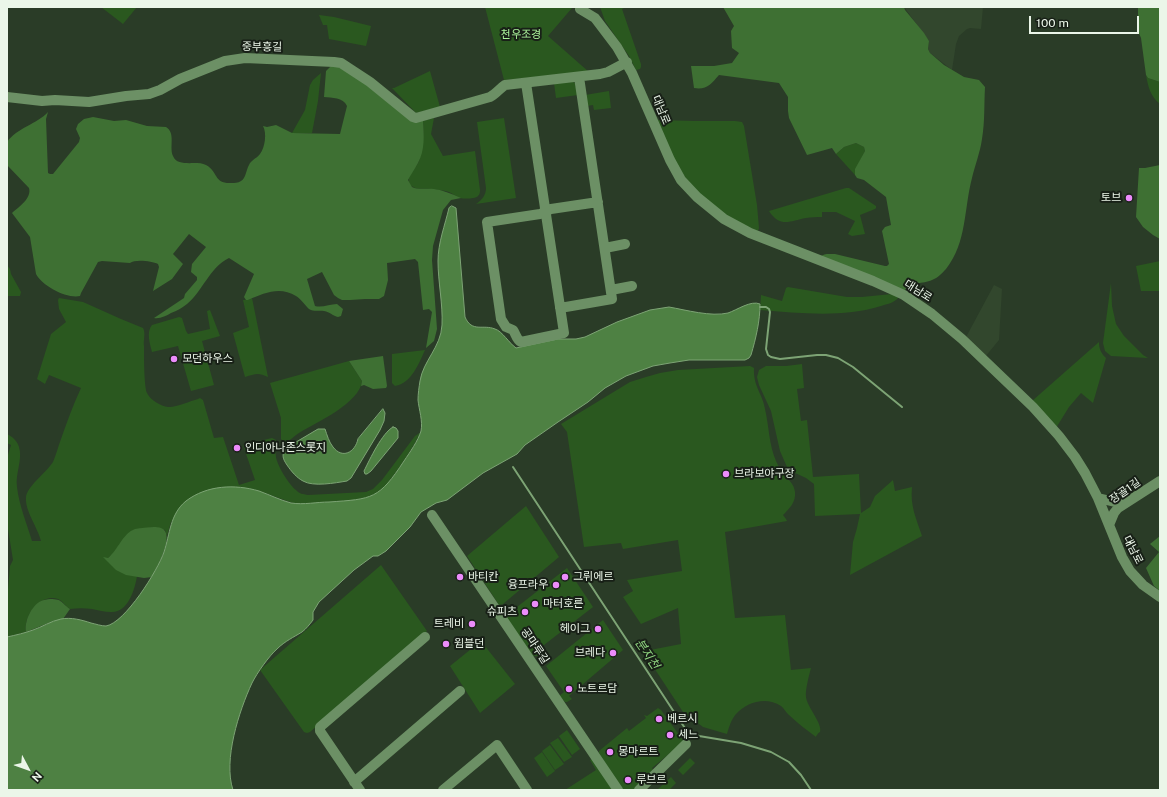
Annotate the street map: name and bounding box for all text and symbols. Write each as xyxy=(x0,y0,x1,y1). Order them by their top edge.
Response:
scale bar xyxy=(1031,8,1141,34)
text: 100 m xyxy=(1036,16,1069,30)
park label: 천우조경 xyxy=(501,28,541,42)
street label: 중부흥길 xyxy=(242,40,282,54)
street label: 대남로 xyxy=(649,93,673,127)
place label: 토브 xyxy=(1101,191,1121,205)
marker: 토브 xyxy=(1124,193,1134,203)
street label: 대남로 xyxy=(902,277,934,305)
place label: 모던하우스 xyxy=(182,352,233,366)
marker: 모던하우스 xyxy=(169,354,179,364)
place label: 인디아나존스롯지 xyxy=(245,441,326,455)
marker: 인디아나존스롯지 xyxy=(232,443,242,453)
place label: 브라보야구장 xyxy=(734,467,795,481)
marker: 브라보야구장 xyxy=(721,469,731,479)
street label: 장골1길 xyxy=(1107,476,1143,506)
street label: 대남로 xyxy=(1120,533,1146,567)
place label: 바티칸 xyxy=(468,570,498,584)
place label: 그뤼에르 xyxy=(573,570,613,584)
marker: 바티칸 xyxy=(455,572,465,582)
marker: 그뤼에르 xyxy=(560,572,570,582)
place label: 융프라우 xyxy=(508,578,548,592)
marker: 융프라우 xyxy=(551,580,561,590)
place label: 마터호른 xyxy=(543,597,583,611)
marker: 마터호른 xyxy=(530,599,540,609)
place label: 슈피츠 xyxy=(487,605,517,619)
marker: 슈피츠 xyxy=(520,607,530,617)
place label: 트레비 xyxy=(434,617,464,631)
marker: 트레비 xyxy=(467,619,477,629)
place label: 헤이그 xyxy=(560,622,590,636)
marker: 헤이그 xyxy=(593,624,603,634)
street label: 공마루길 xyxy=(518,626,552,666)
water label: 분지천 xyxy=(632,636,662,672)
place label: 윔블던 xyxy=(454,637,484,651)
marker: 윔블던 xyxy=(441,639,451,649)
place label: 브레다 xyxy=(575,646,605,660)
marker: 브레다 xyxy=(608,648,618,658)
place label: 노트르담 xyxy=(577,682,617,696)
marker: 노트르담 xyxy=(564,684,574,694)
place label: 베르시 xyxy=(667,712,697,726)
marker: 베르시 xyxy=(654,714,664,724)
place label: 세느 xyxy=(678,728,698,742)
marker: 세느 xyxy=(665,730,675,740)
place label: 몽마르트 xyxy=(618,745,658,759)
marker: 몽마르트 xyxy=(605,747,615,757)
north arrow xyxy=(8,749,48,789)
text: N xyxy=(30,770,44,784)
place label: 루브르 xyxy=(636,773,666,787)
marker: 루브르 xyxy=(623,775,633,785)

